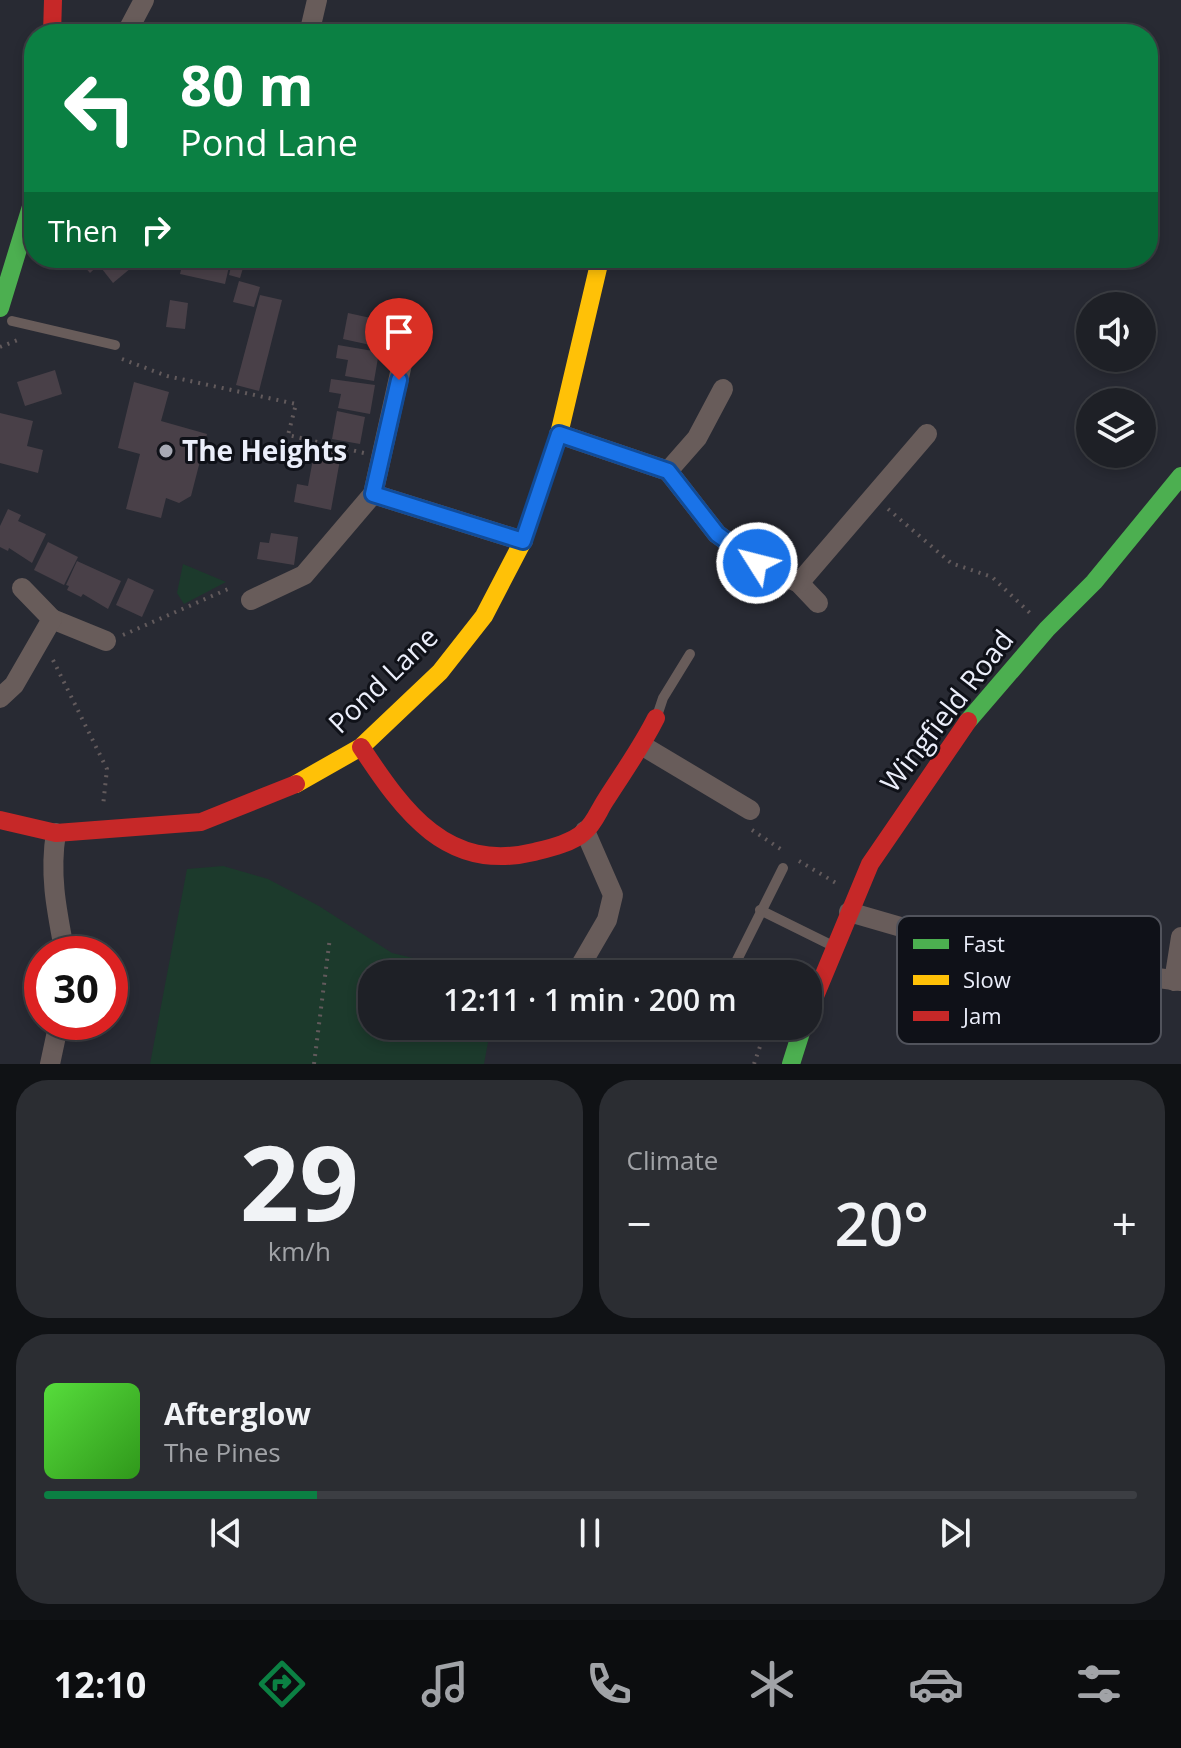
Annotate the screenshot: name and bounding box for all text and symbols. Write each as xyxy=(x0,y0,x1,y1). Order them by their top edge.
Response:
text: 80 m xyxy=(180,46,314,122)
icon: left xyxy=(48,56,152,160)
text: Pond Lane xyxy=(180,118,358,167)
icon: right xyxy=(134,208,178,252)
text: Then xyxy=(48,210,118,251)
map controls xyxy=(1076,292,1156,468)
button: sound xyxy=(1076,292,1156,372)
pin xyxy=(365,298,433,380)
icon: arrive xyxy=(377,310,421,354)
button: layers xyxy=(1076,388,1156,468)
place label: The Heights xyxy=(182,431,347,469)
marker: The Heights xyxy=(157,442,175,460)
position arrow xyxy=(715,521,799,605)
street label: Pond Lane xyxy=(319,618,445,741)
street label: Wingfield Road xyxy=(871,622,1021,799)
legend xyxy=(897,916,1161,1044)
text: Fast xyxy=(963,928,1005,958)
speed limit sign: 30 xyxy=(24,936,128,1040)
text: Slow xyxy=(963,964,1011,994)
text: 12:11 · 1 min · 200 m xyxy=(443,979,737,1020)
text: Jam xyxy=(961,1000,1002,1030)
text: 29 xyxy=(240,1110,359,1251)
text: Climate xyxy=(627,1142,718,1178)
text: 20° xyxy=(835,1182,929,1264)
text: − xyxy=(627,1193,652,1253)
text: + xyxy=(1112,1193,1137,1253)
text: km/h xyxy=(268,1233,331,1269)
text: Afterglow xyxy=(164,1393,311,1434)
text: The Pines xyxy=(164,1434,281,1470)
icon: previous xyxy=(204,1511,248,1555)
icon: pause xyxy=(568,1511,612,1555)
icon: next xyxy=(933,1511,977,1555)
icon: directions xyxy=(254,1656,310,1712)
icon: music xyxy=(417,1656,473,1712)
icon: phone xyxy=(581,1656,637,1712)
icon: climate xyxy=(744,1656,800,1712)
icon: car xyxy=(908,1656,964,1712)
icon: filters xyxy=(1071,1656,1127,1712)
text: 12:10 xyxy=(54,1660,146,1709)

